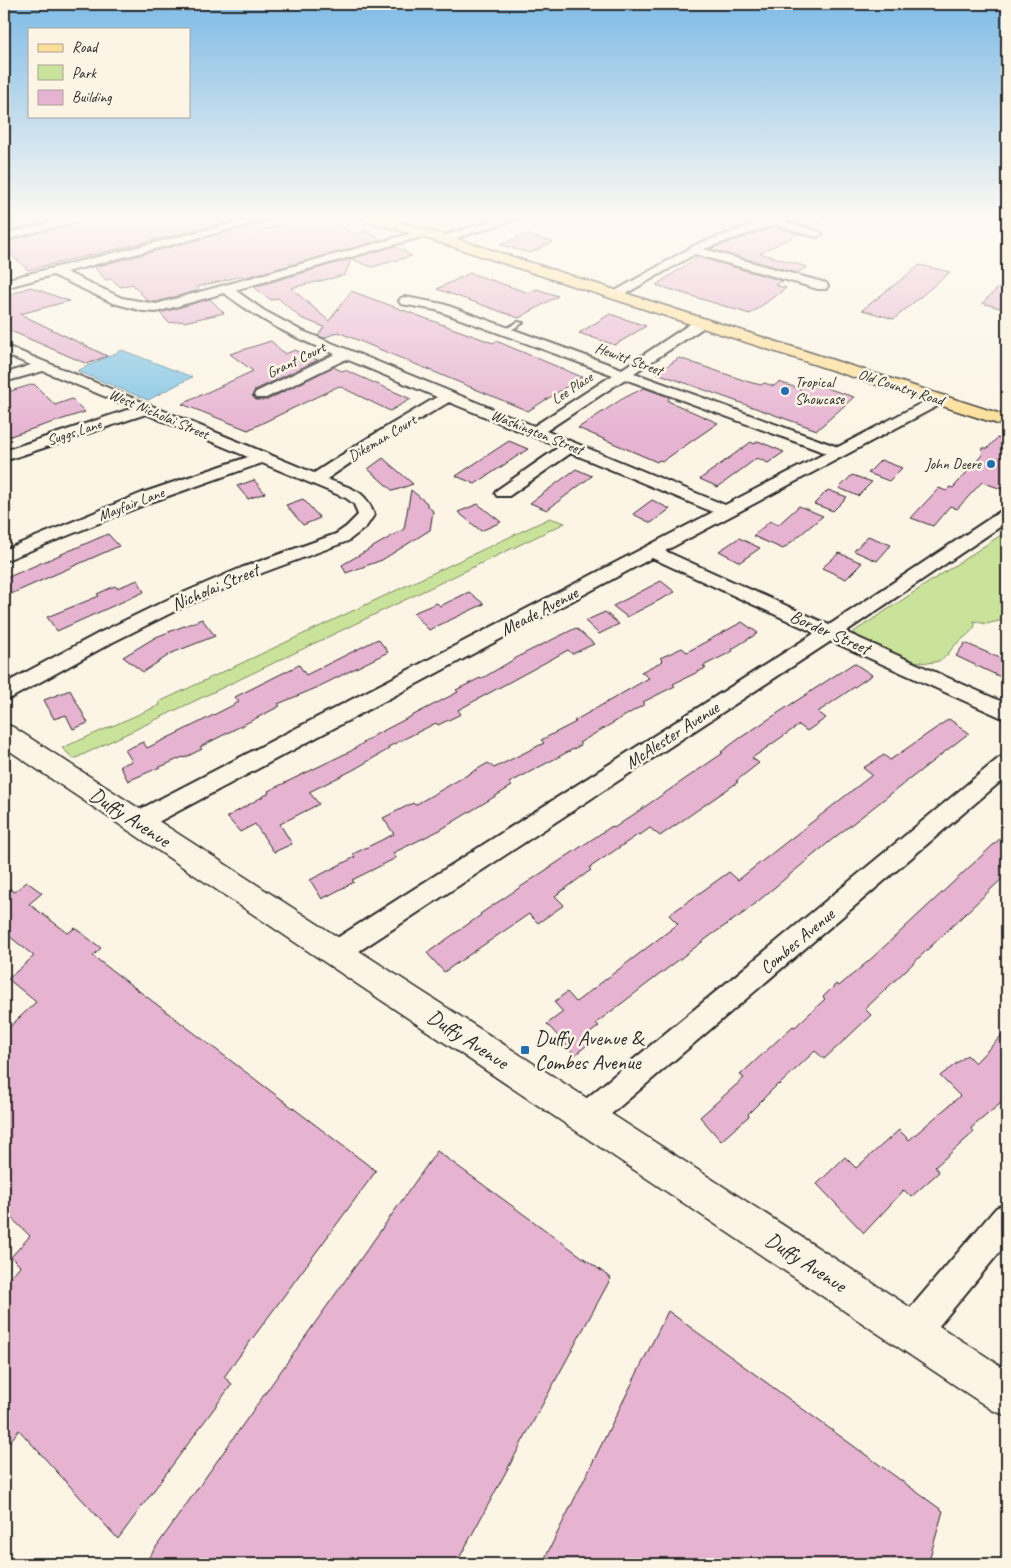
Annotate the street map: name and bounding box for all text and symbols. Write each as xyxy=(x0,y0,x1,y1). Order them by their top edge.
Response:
legend xyxy=(28,28,190,118)
text: Road xyxy=(72,38,99,57)
text: Park xyxy=(72,64,97,83)
text: Building xyxy=(72,88,112,107)
street label: Grant Court xyxy=(264,337,331,383)
street label: Hewitt Street xyxy=(593,339,667,381)
street label: Old Country Road xyxy=(856,365,948,411)
street label: Lee Place xyxy=(548,367,598,409)
place label: Tropical Showcase xyxy=(795,373,845,409)
street label: West Nicholai Street xyxy=(106,385,213,445)
marker: Tropical Showcase xyxy=(779,385,791,397)
street label: Washington Street xyxy=(488,405,587,460)
street label: Dikeman Court xyxy=(345,410,421,466)
street label: Suggs Lane xyxy=(45,414,105,450)
place label: John Deere xyxy=(924,455,982,474)
marker: John Deere xyxy=(985,458,997,470)
street label: Mayfair Lane xyxy=(96,483,168,526)
street label: Nicholai Street xyxy=(168,558,265,615)
street label: Meade Avenue xyxy=(496,581,583,641)
street label: Border Street xyxy=(787,605,876,661)
street label: McAlester Avenue xyxy=(621,696,724,773)
street label: Duffy Avenue xyxy=(85,781,177,854)
street label: Combes Avenue xyxy=(755,903,840,979)
street label: Duffy Avenue xyxy=(423,1003,515,1076)
place label: Duffy Avenue & Combes Avenue xyxy=(535,1025,645,1075)
marker: Duffy Avenue & Combes Avenue xyxy=(519,1044,531,1056)
street label: Duffy Avenue xyxy=(761,1226,853,1299)

